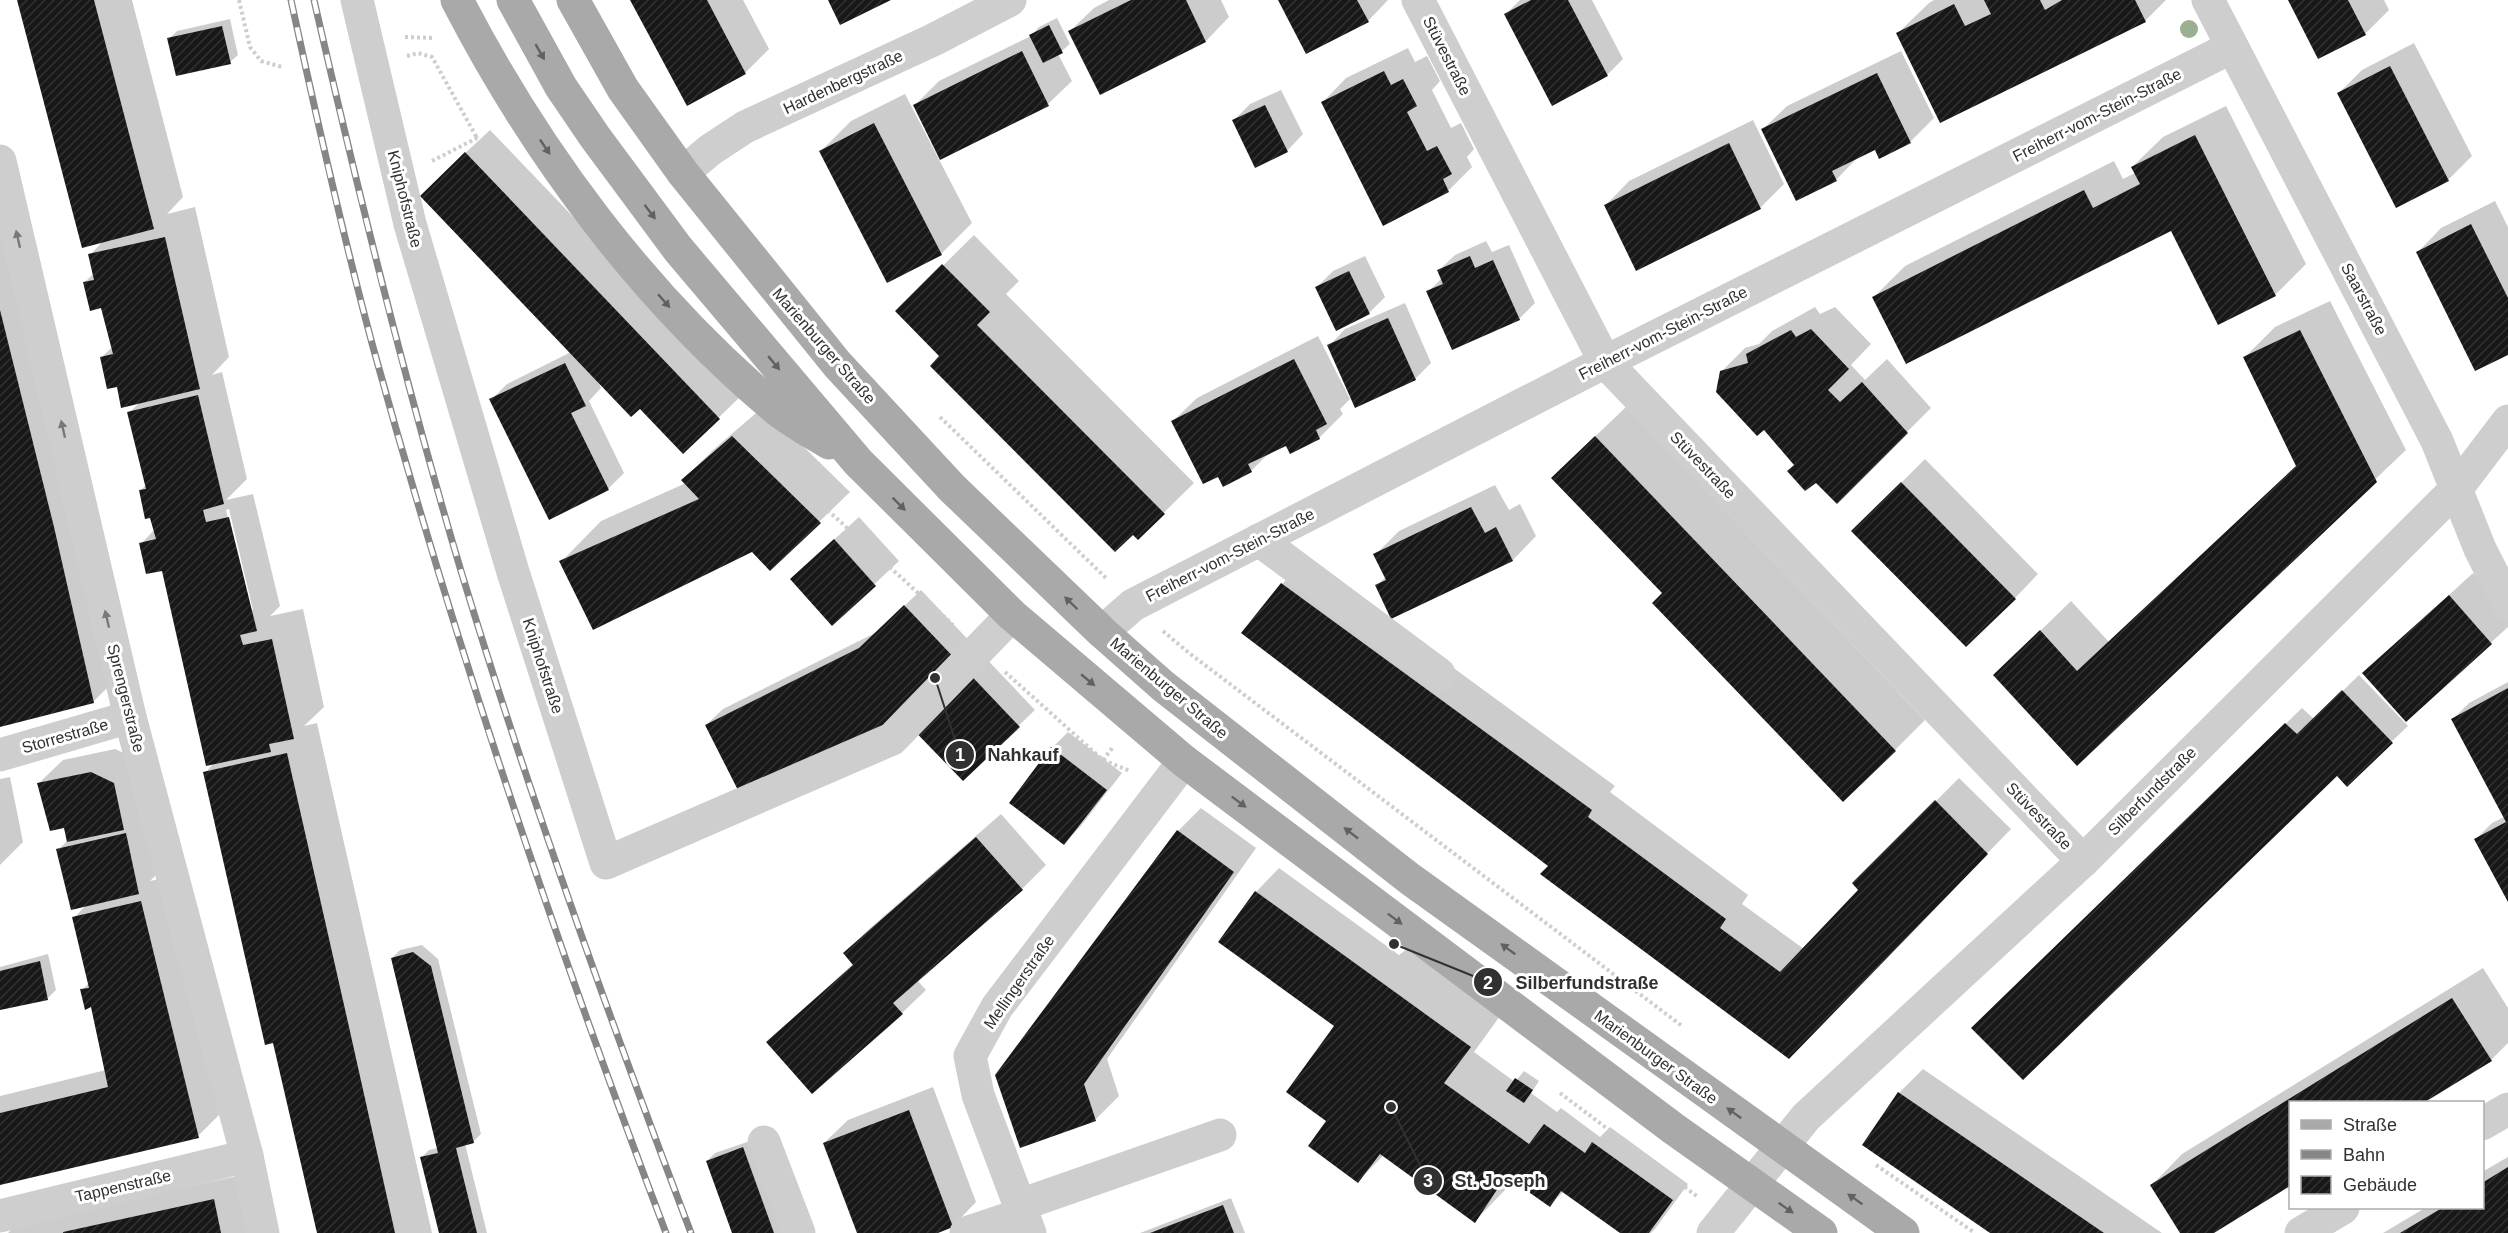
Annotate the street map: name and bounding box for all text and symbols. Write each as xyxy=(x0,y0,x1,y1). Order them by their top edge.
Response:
street label: Stüvestraße xyxy=(1420,14,1474,98)
one-way arrow xyxy=(535,44,545,61)
street label: Hardenbergstraße xyxy=(781,47,906,117)
street label: Freiherr-vom-Stein-Straße xyxy=(2010,65,2184,165)
one-way arrow xyxy=(539,138,551,154)
street label: Kniphofstraße xyxy=(385,149,425,249)
one-way arrow xyxy=(644,204,656,220)
one-way arrow xyxy=(13,230,23,249)
street label: Saarstraße xyxy=(2338,260,2390,338)
street label: Freiherr-vom-Stein-Straße xyxy=(1576,283,1750,383)
street label: Marienburger Straße xyxy=(769,285,879,407)
one-way arrow xyxy=(657,293,670,308)
one-way arrow xyxy=(767,355,780,370)
one-way arrow xyxy=(57,420,67,439)
street label: Stüvestraße xyxy=(1667,428,1739,502)
one-way arrow xyxy=(892,496,906,511)
street label: Freiherr-vom-Stein-Straße xyxy=(1143,505,1317,605)
one-way arrow xyxy=(1065,596,1079,610)
one-way arrow xyxy=(101,610,111,628)
street label: Kniphofstraße xyxy=(520,616,567,716)
street label: Marienburger Straße xyxy=(1107,634,1231,742)
street label: Sprengerstraße xyxy=(104,642,148,754)
one-way arrow xyxy=(1080,673,1096,686)
street label: Storrestraße xyxy=(20,716,110,756)
callout: Nahkauf xyxy=(945,737,1070,773)
street label: Silberfundstraße xyxy=(2104,743,2200,839)
text: 1 xyxy=(955,745,965,765)
text: Nahkauf xyxy=(987,745,1060,765)
street label: Stüvestraße xyxy=(2003,779,2075,853)
one-way arrow xyxy=(1231,796,1247,809)
one-way arrow xyxy=(1344,827,1360,839)
one-way arrow xyxy=(1387,913,1403,926)
street label: Mellingerstraße xyxy=(980,932,1058,1032)
one-way arrow xyxy=(1500,944,1515,956)
callout: Silberfundstraße xyxy=(1473,964,1670,1000)
text: 2 xyxy=(1483,973,1493,993)
text: Silberfundstraße xyxy=(1515,973,1659,993)
street label: Marienburger Straße xyxy=(1591,1007,1721,1107)
legend xyxy=(2289,1101,2484,1209)
one-way arrow xyxy=(1726,1107,1742,1119)
text: Straße xyxy=(2343,1115,2397,1135)
text: Bahn xyxy=(2343,1145,2385,1165)
callout: St. Joseph xyxy=(1413,1163,1558,1199)
street label: Tappenstraße xyxy=(73,1167,173,1205)
text: 3 xyxy=(1423,1171,1433,1191)
text: St. Joseph xyxy=(1454,1171,1546,1191)
text: Gebäude xyxy=(2343,1175,2417,1195)
one-way arrow xyxy=(1847,1193,1863,1205)
one-way arrow xyxy=(1778,1202,1794,1213)

